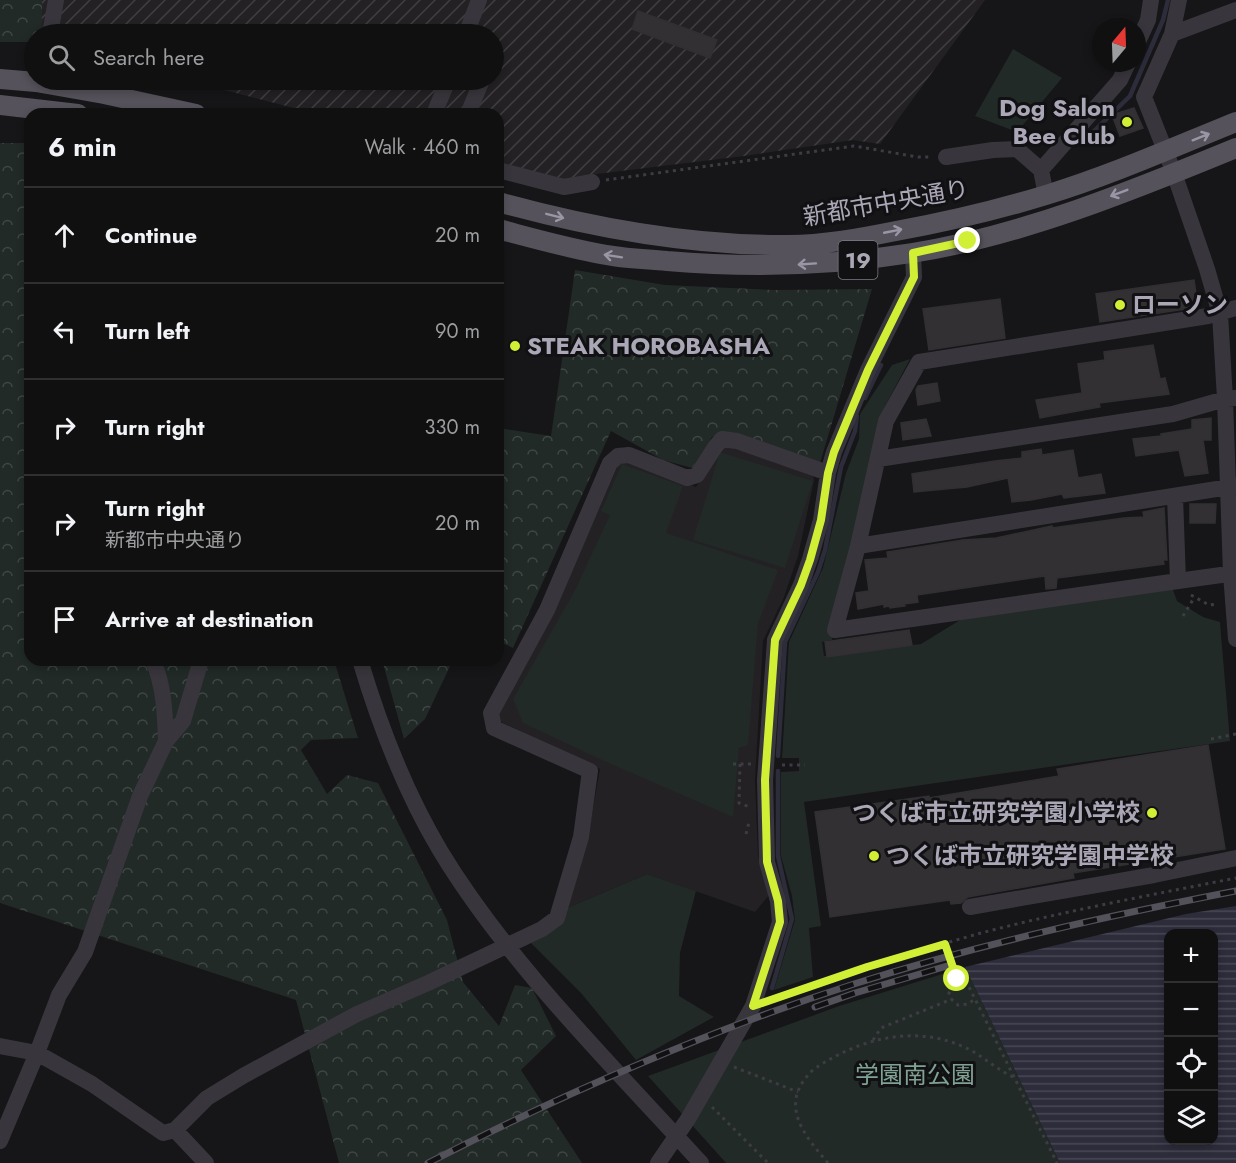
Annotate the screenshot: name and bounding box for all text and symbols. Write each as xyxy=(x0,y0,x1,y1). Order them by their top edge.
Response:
north arrow xyxy=(1092,18,1146,72)
search box xyxy=(24,24,504,90)
icon: search xyxy=(45,41,78,74)
text: Search here xyxy=(93,41,204,73)
place label: Dog Salon Bee Club xyxy=(999,90,1115,153)
marker: Dog Salon Bee Club xyxy=(1120,115,1134,129)
text: 6 min xyxy=(48,128,117,166)
one-way arrow xyxy=(1191,131,1209,142)
text: Walk · 460 m xyxy=(364,133,480,162)
street label: 新都市中央通り xyxy=(800,171,972,234)
one-way arrow xyxy=(1110,189,1129,200)
one-way arrow xyxy=(545,211,564,223)
icon: ahead xyxy=(48,219,81,252)
text: Continue xyxy=(105,219,197,251)
text: 20 m xyxy=(435,221,480,250)
one-way arrow xyxy=(883,226,903,237)
route end xyxy=(954,227,980,253)
road number: 19 xyxy=(838,241,878,279)
one-way arrow xyxy=(604,250,623,261)
one-way arrow xyxy=(798,258,818,269)
place label: ローソン xyxy=(1132,287,1228,322)
marker: ローソン xyxy=(1113,298,1127,312)
icon: left xyxy=(48,315,81,348)
text: Turn left xyxy=(105,315,190,347)
text: 90 m xyxy=(435,317,480,346)
place label: STEAK HOROBASHA xyxy=(527,328,770,363)
marker: STEAK HOROBASHA xyxy=(508,339,522,353)
icon: right xyxy=(48,411,81,444)
text: Turn right xyxy=(105,411,205,443)
text: 330 m xyxy=(425,413,480,442)
text: Turn right xyxy=(105,492,205,524)
icon: right xyxy=(48,507,81,540)
text: 20 m xyxy=(435,509,480,538)
text: 新都市中央通り xyxy=(105,526,245,555)
icon: arrive xyxy=(48,603,81,636)
text: Arrive at destination xyxy=(105,603,314,635)
place label: つくば市立研究学園小学校 xyxy=(852,795,1140,830)
marker: つくば市立研究学園小学校 xyxy=(1145,806,1159,820)
place label: つくば市立研究学園中学校 xyxy=(886,838,1174,873)
marker: つくば市立研究学園中学校 xyxy=(867,849,881,863)
map controls xyxy=(1164,929,1218,1145)
button: + xyxy=(1164,929,1218,983)
route start xyxy=(943,965,969,991)
button: − xyxy=(1164,983,1218,1037)
button: locate xyxy=(1164,1037,1218,1091)
park label: 学園南公園 xyxy=(855,1057,975,1092)
button: layers xyxy=(1164,1091,1218,1145)

